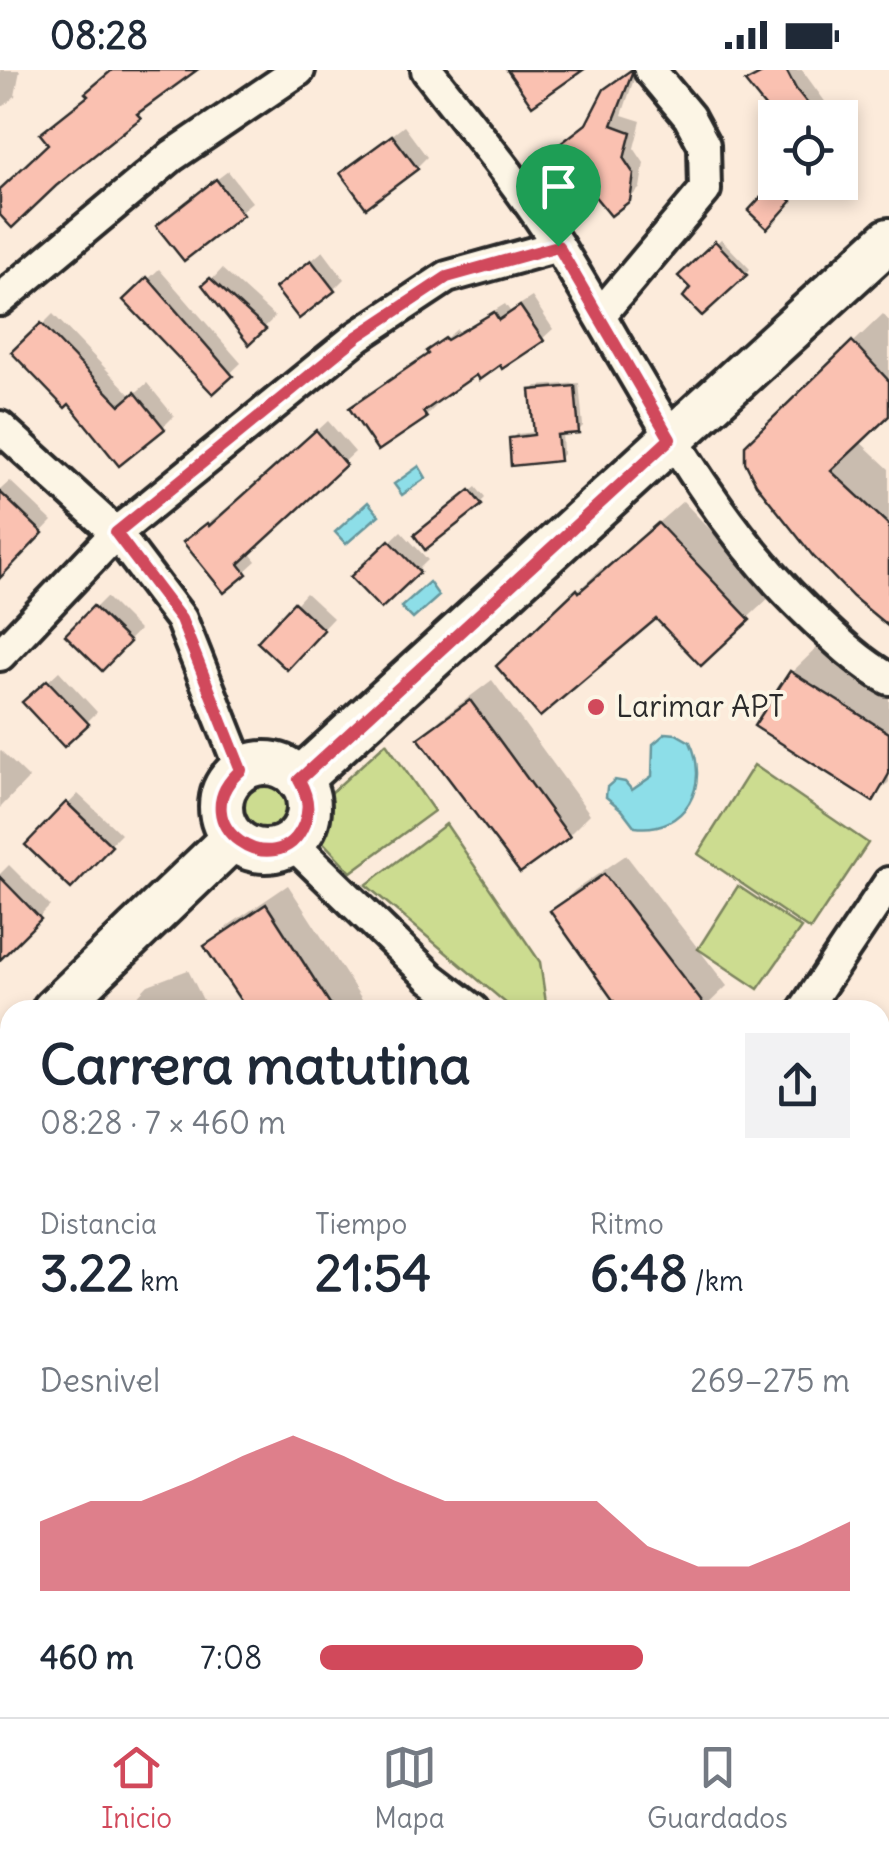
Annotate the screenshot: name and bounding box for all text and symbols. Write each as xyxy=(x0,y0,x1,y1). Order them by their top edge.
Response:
text: 08:28 xyxy=(50,12,148,59)
map controls xyxy=(758,100,858,200)
button: locate xyxy=(758,100,858,200)
pin xyxy=(516,144,601,247)
icon: arrive xyxy=(531,159,586,214)
place label: Larimar APT xyxy=(616,687,784,725)
marker: Larimar APT xyxy=(585,696,607,718)
text: Carrera matutina xyxy=(40,1030,471,1099)
button: share xyxy=(745,1033,850,1138)
text: 08:28 · 7 × 460 m xyxy=(40,1102,286,1143)
text: Distancia xyxy=(40,1206,157,1242)
text: Tiempo xyxy=(315,1206,407,1242)
text: Ritmo xyxy=(590,1206,664,1242)
text: 3.22 xyxy=(40,1242,134,1305)
text: 21:54 xyxy=(315,1242,431,1305)
text: 6:48 xyxy=(590,1242,688,1305)
text: km xyxy=(134,1263,179,1299)
text: /km xyxy=(688,1263,744,1299)
text: Desnivel xyxy=(40,1360,160,1401)
text: 269–275 m xyxy=(690,1360,850,1401)
text: 460 m xyxy=(40,1637,134,1678)
text: 7:08 xyxy=(200,1637,262,1678)
tab: Inicio xyxy=(101,1740,172,1836)
tab: Mapa xyxy=(374,1740,445,1836)
tab: Guardados xyxy=(647,1740,788,1836)

